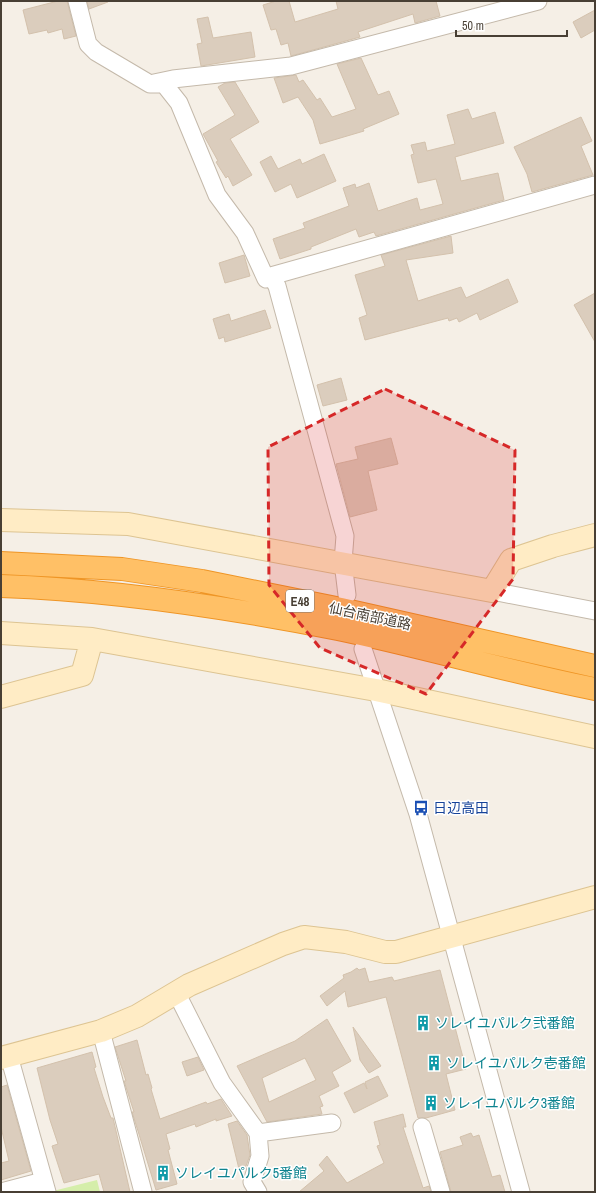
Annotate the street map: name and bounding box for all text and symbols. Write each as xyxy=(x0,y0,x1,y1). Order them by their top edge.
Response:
scale bar xyxy=(456,12,567,38)
text: 50 m xyxy=(462,18,484,34)
road number: E48 xyxy=(286,590,314,612)
street label: 仙台南部道路 xyxy=(327,598,413,634)
bus stop icon: 日辺高田 xyxy=(412,799,430,817)
place label: 日辺高田 xyxy=(433,799,489,817)
building icon: ソレイユパルク弐番館 xyxy=(414,1014,432,1032)
place label: ソレイユパルク弐番館 xyxy=(435,1014,575,1032)
building icon: ソレイユパルク壱番館 xyxy=(425,1054,443,1072)
place label: ソレイユパルク壱番館 xyxy=(446,1054,586,1072)
building icon: ソレイユパルク3番館 xyxy=(422,1094,440,1112)
place label: ソレイユパルク3番館 xyxy=(443,1094,575,1112)
building icon: ソレイユパルク5番館 xyxy=(154,1164,172,1182)
place label: ソレイユパルク5番館 xyxy=(175,1164,307,1182)

